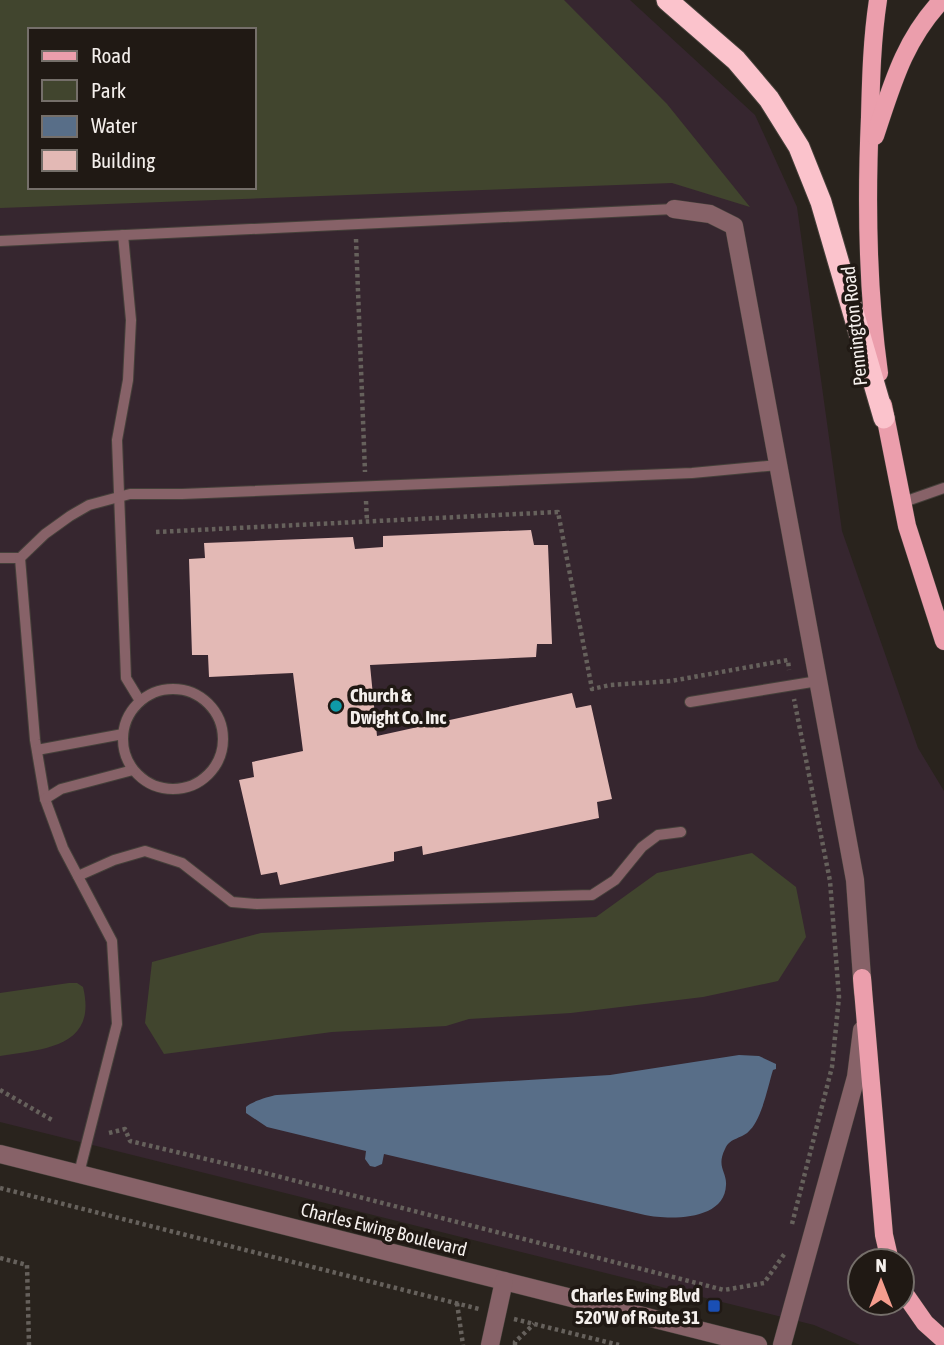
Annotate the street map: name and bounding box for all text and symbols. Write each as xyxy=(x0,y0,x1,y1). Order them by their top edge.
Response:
legend xyxy=(28,28,256,189)
text: Road xyxy=(91,43,131,67)
text: Park xyxy=(91,78,126,102)
text: Water xyxy=(91,113,138,137)
text: Building xyxy=(91,148,155,172)
street label: Pennington Road xyxy=(837,265,871,387)
place label: Church & Dwight Co. Inc xyxy=(350,684,446,728)
marker: Church & Dwight Co. Inc xyxy=(328,698,344,714)
street label: Charles Ewing Boulevard xyxy=(299,1198,469,1260)
north arrow xyxy=(846,1247,916,1317)
text: N xyxy=(875,1254,887,1276)
place label: Charles Ewing Blvd 520'W of Route 31 xyxy=(571,1284,700,1328)
marker: Charles Ewing Blvd 520'W of Route 31 xyxy=(706,1298,722,1314)

